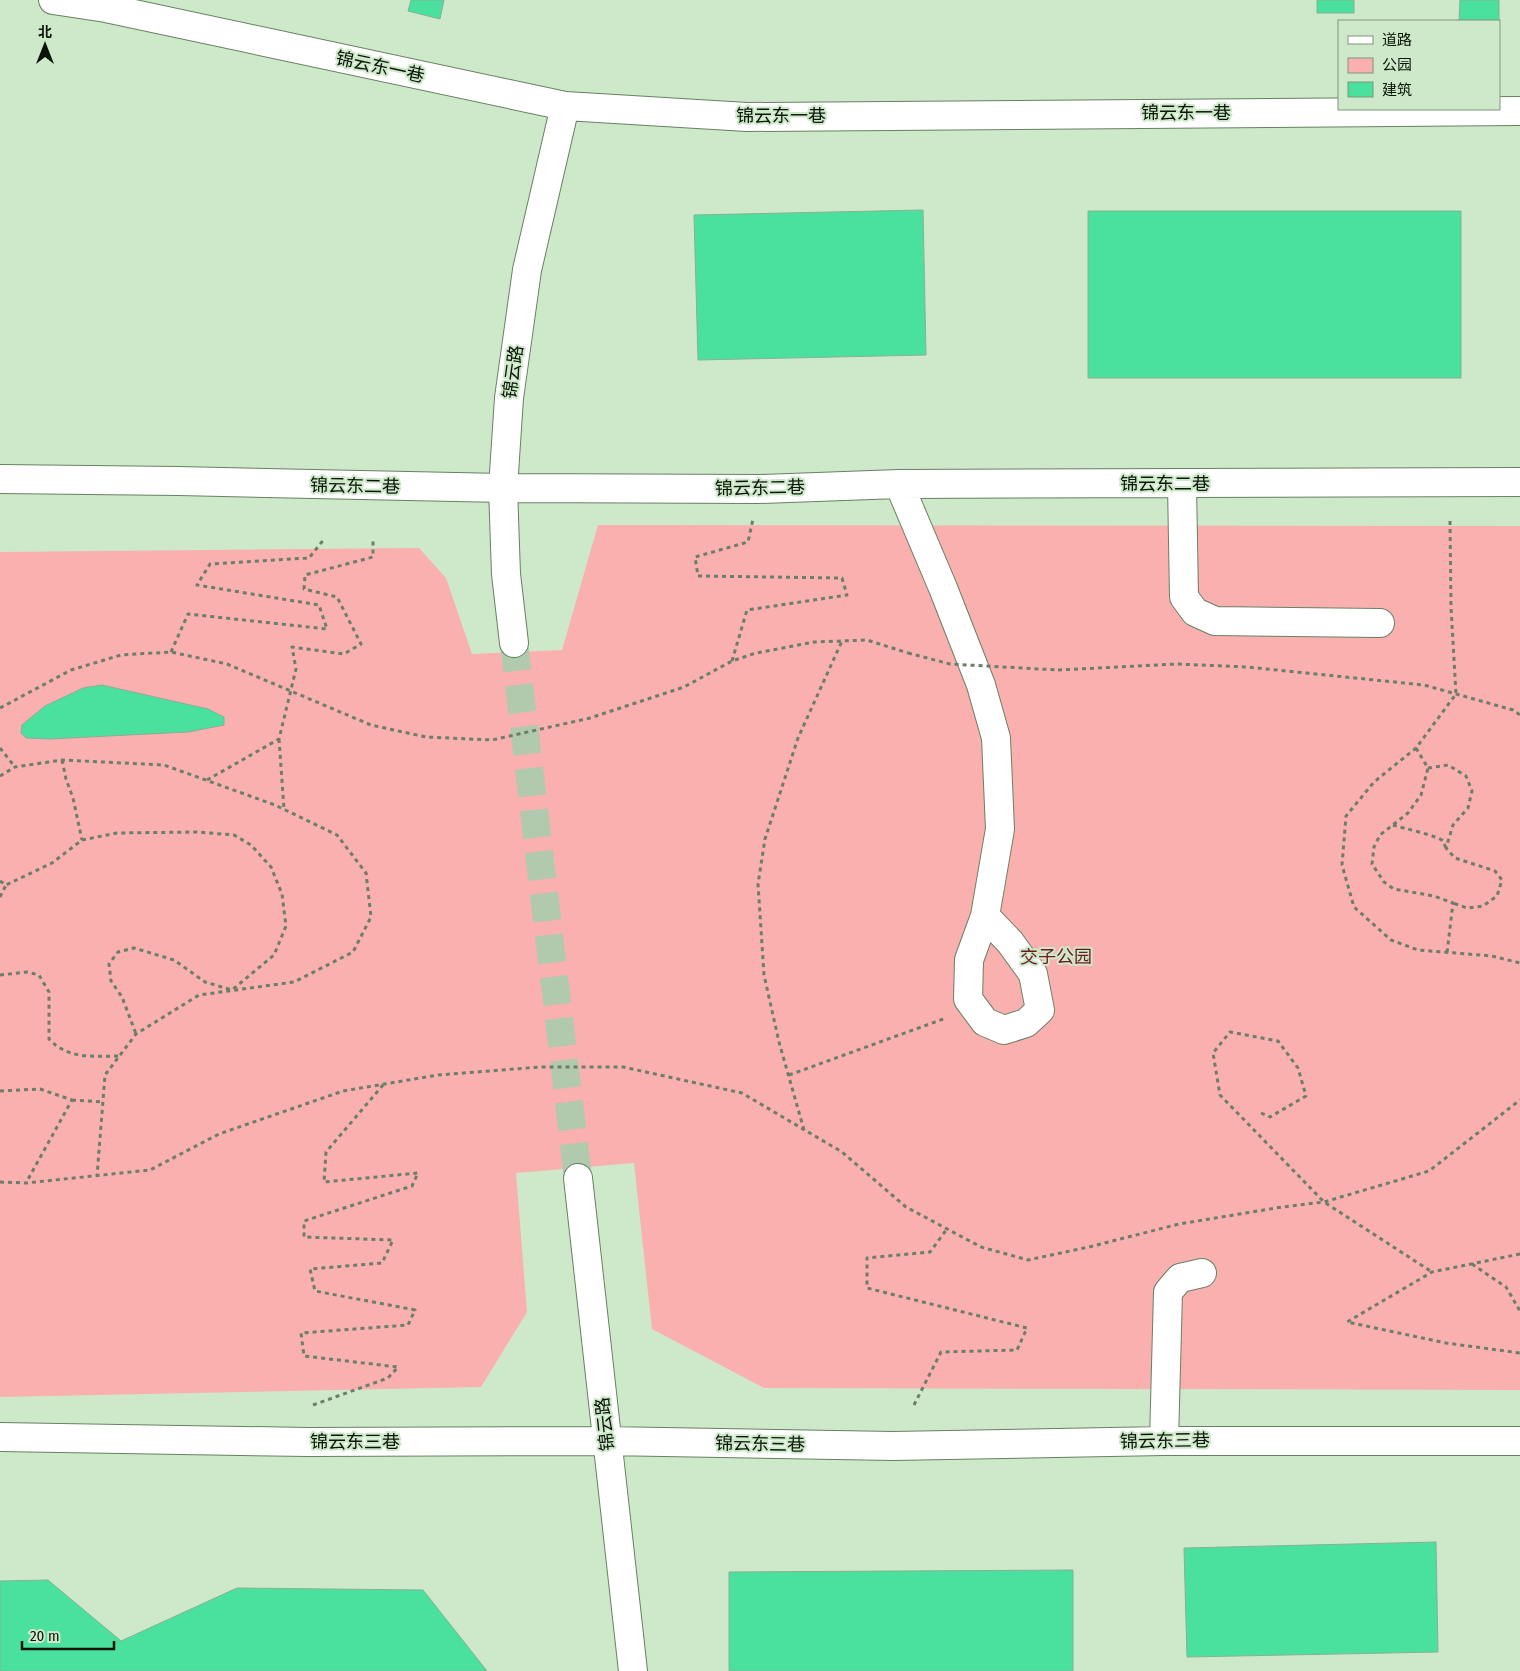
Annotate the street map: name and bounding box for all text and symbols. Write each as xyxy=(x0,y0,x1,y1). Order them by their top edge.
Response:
north arrow xyxy=(20,20,70,70)
legend xyxy=(1338,20,1500,110)
text: 北 xyxy=(38,24,52,41)
text: 道路 xyxy=(1382,31,1412,49)
street label: 锦云东一巷 xyxy=(334,47,426,87)
text: 公园 xyxy=(1382,56,1412,74)
text: 建筑 xyxy=(1382,81,1412,99)
street label: 锦云东一巷 xyxy=(1141,102,1231,124)
street label: 锦云东一巷 xyxy=(736,105,826,127)
street label: 锦云路 xyxy=(498,344,528,400)
street label: 锦云东二巷 xyxy=(1120,473,1210,495)
street label: 锦云东二巷 xyxy=(310,474,400,498)
street label: 锦云东二巷 xyxy=(715,476,805,500)
park label: 交子公园 xyxy=(1020,946,1092,968)
street label: 锦云路 xyxy=(591,1396,619,1452)
street label: 锦云东三巷 xyxy=(1120,1429,1210,1453)
street label: 锦云东三巷 xyxy=(310,1431,400,1453)
street label: 锦云东三巷 xyxy=(715,1432,805,1456)
scale bar xyxy=(22,1618,115,1650)
text: 20 m xyxy=(30,1627,60,1645)

